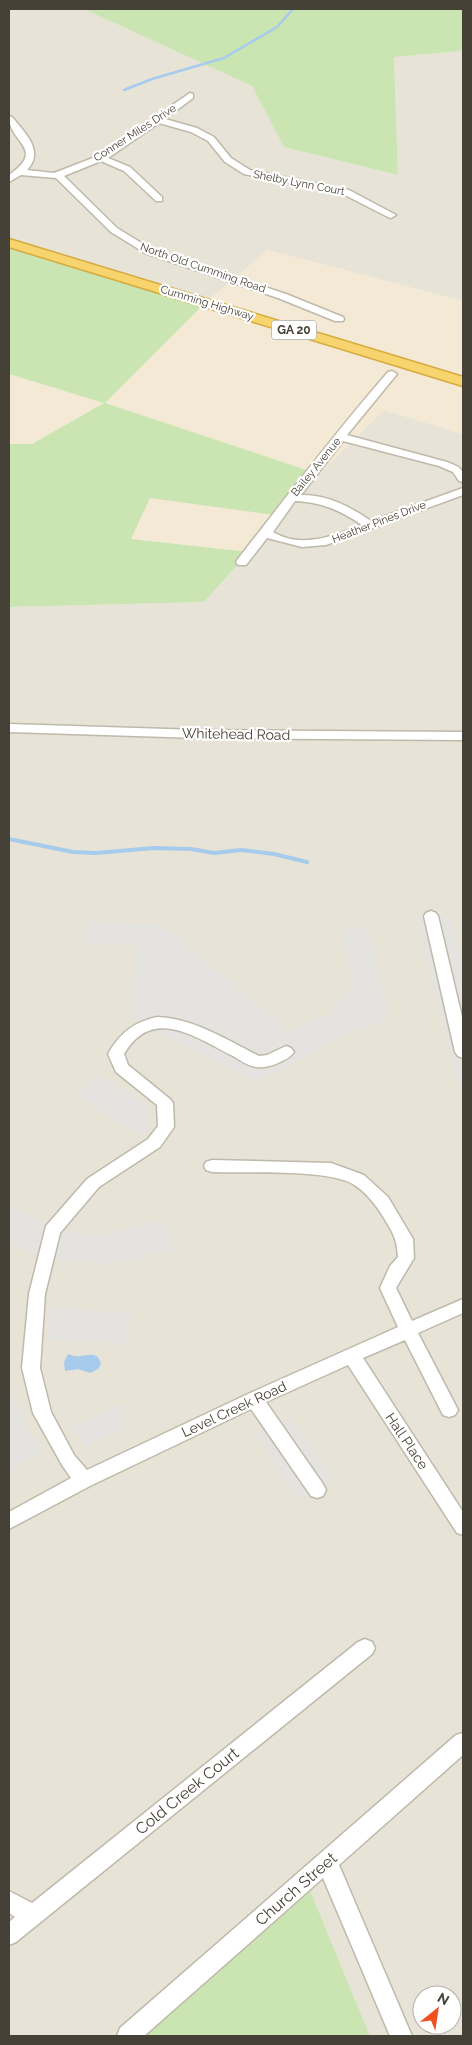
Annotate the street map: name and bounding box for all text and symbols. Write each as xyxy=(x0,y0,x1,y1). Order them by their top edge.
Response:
street label: Conner Miles Drive xyxy=(91,101,179,165)
street label: Shelby Lynn Court xyxy=(252,168,346,198)
street label: North Old Cumming Road xyxy=(139,240,268,296)
street label: Cumming Highway xyxy=(159,283,255,323)
road number: GA 20 xyxy=(272,320,316,340)
street label: Bailey Avenue xyxy=(288,435,344,499)
street label: Heather Pines Drive xyxy=(330,498,428,546)
street label: Whitehead Road xyxy=(182,725,290,743)
street label: Level Creek Road xyxy=(179,1378,289,1440)
street label: Hall Place xyxy=(382,1410,432,1472)
street label: Cold Creek Court xyxy=(131,1743,243,1839)
street label: Church Street xyxy=(251,1848,341,1930)
north arrow xyxy=(412,1985,462,2035)
text: N xyxy=(435,1989,452,2008)

